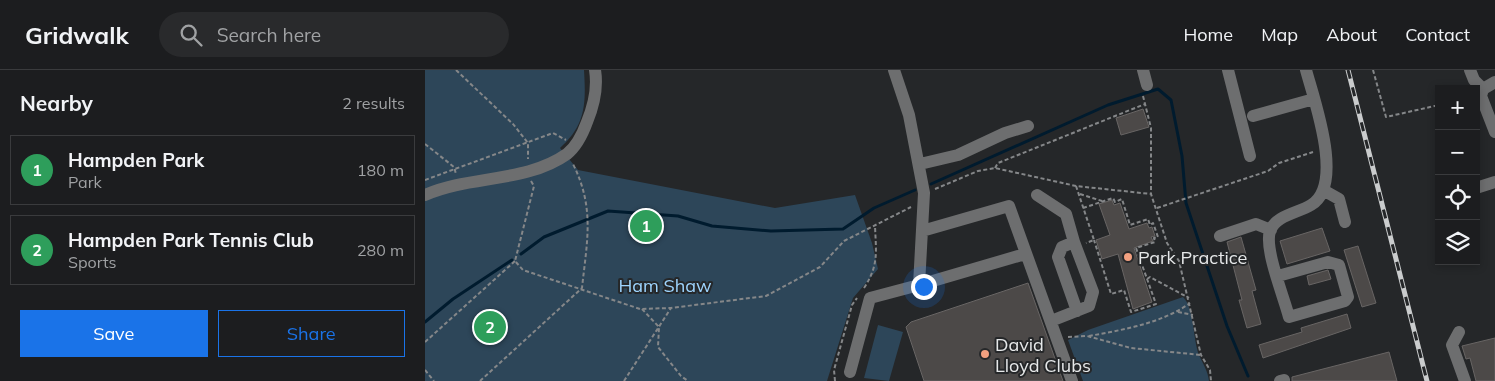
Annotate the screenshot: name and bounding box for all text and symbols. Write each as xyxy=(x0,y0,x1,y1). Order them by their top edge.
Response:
search box xyxy=(159,12,509,57)
text: Gridwalk xyxy=(25,20,129,50)
icon: search xyxy=(177,21,205,49)
text: Search here xyxy=(217,23,321,47)
text: Home xyxy=(1183,23,1233,46)
text: Map xyxy=(1261,23,1298,46)
text: About xyxy=(1326,23,1377,46)
text: Contact xyxy=(1405,23,1470,46)
map controls xyxy=(1435,85,1480,265)
button: + xyxy=(1435,85,1480,130)
text: Nearby xyxy=(20,90,93,116)
text: 2 results xyxy=(342,93,405,113)
button: − xyxy=(1435,130,1480,175)
text: Hampden Park xyxy=(68,148,204,172)
text: 1 xyxy=(32,160,42,180)
text: 180 m xyxy=(357,160,404,180)
text: Park xyxy=(68,172,102,192)
button: locate xyxy=(1435,175,1480,220)
pin: 1 xyxy=(630,207,662,245)
button: layers xyxy=(1435,220,1480,265)
text: Hampden Park Tennis Club xyxy=(68,228,314,252)
text: 2 xyxy=(32,240,42,260)
text: 280 m xyxy=(357,240,404,260)
place label: Park Practice xyxy=(1138,246,1247,269)
marker: Park Practice xyxy=(1122,251,1134,263)
text: Sports xyxy=(68,252,116,272)
park label: Ham Shaw xyxy=(618,274,712,297)
your location xyxy=(911,274,937,300)
pin: 2 xyxy=(474,308,506,346)
button: Save xyxy=(20,310,208,357)
button: Share xyxy=(218,310,405,357)
place label: David Lloyd Clubs xyxy=(995,333,1091,377)
marker: David Lloyd Clubs xyxy=(979,348,991,360)

